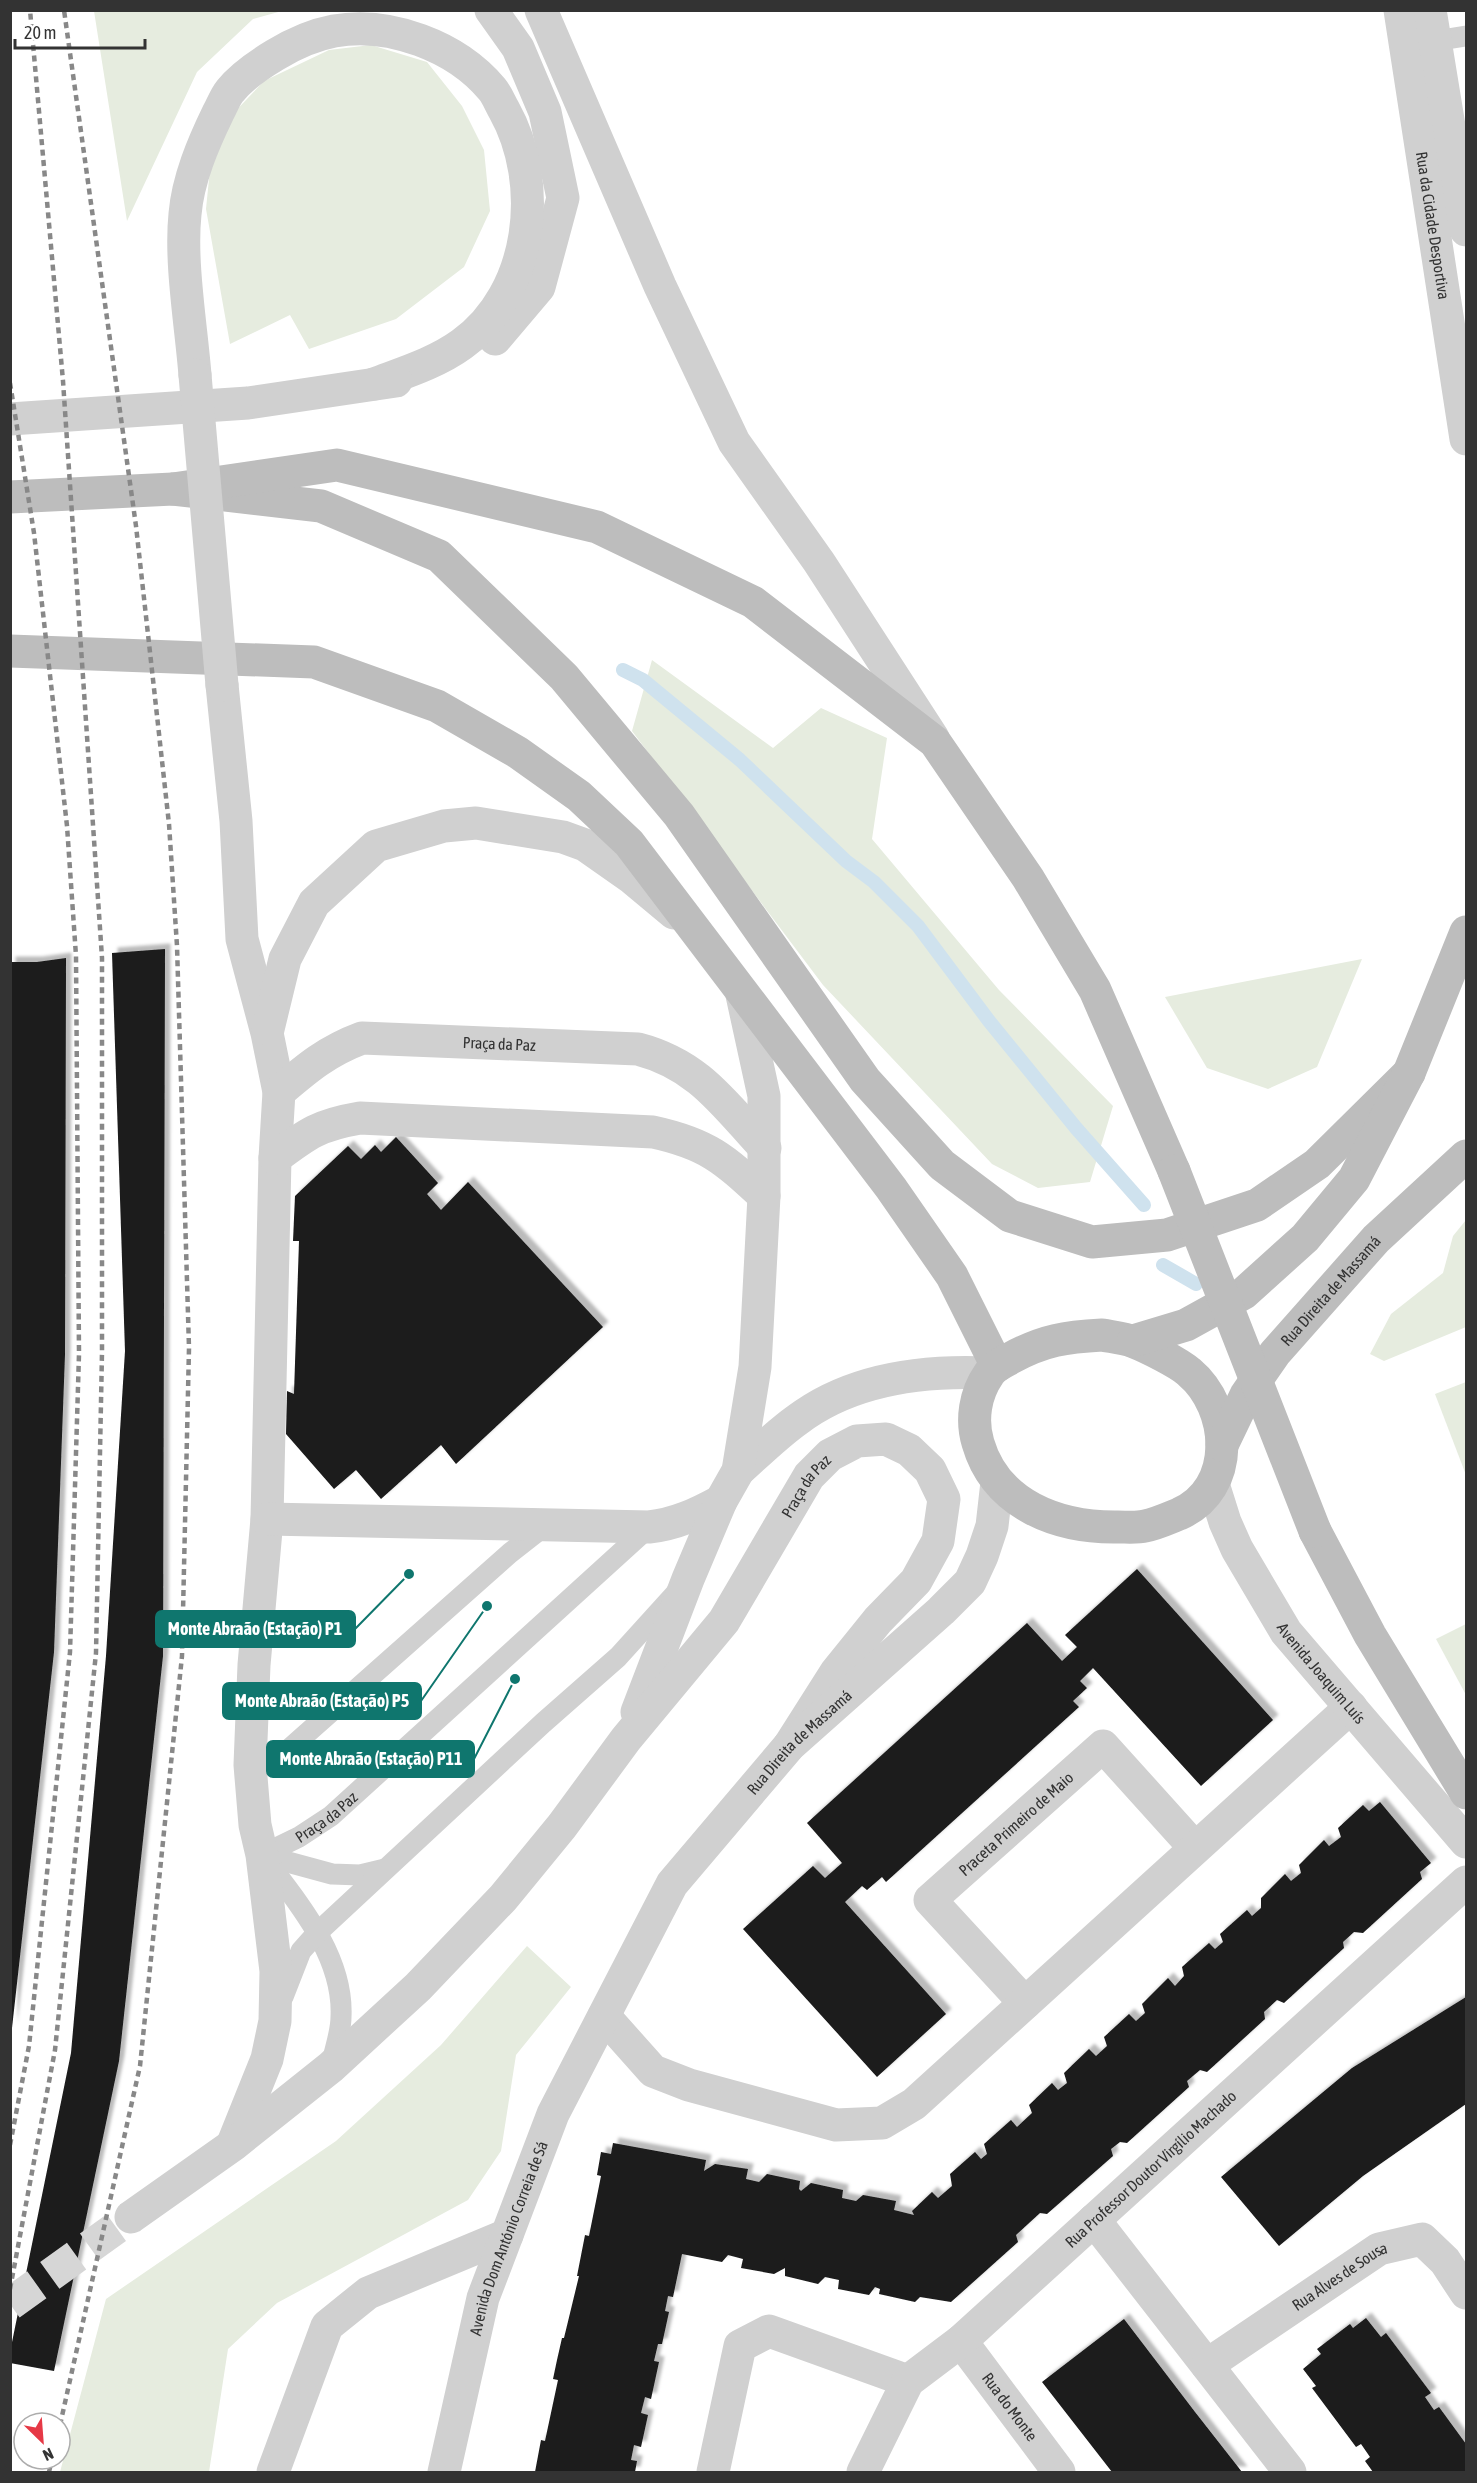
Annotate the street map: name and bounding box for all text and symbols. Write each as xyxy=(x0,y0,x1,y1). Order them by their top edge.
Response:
scale bar xyxy=(15,12,146,50)
text: 20 m xyxy=(24,22,56,43)
street label: Rua da Cidade Desportiva xyxy=(1413,150,1453,301)
street label: Praça da Paz xyxy=(462,1033,536,1054)
street label: Rua Direita de Massamá xyxy=(1277,1232,1384,1349)
street label: Praça da Paz xyxy=(778,1451,834,1521)
callout: Monte Abraão (Estação) P1 xyxy=(156,1611,355,1647)
text: Monte Abraão (Estação) P1 xyxy=(168,1618,342,1639)
street label: Avenida Joaquim Luís xyxy=(1274,1620,1369,1727)
callout: Monte Abraão (Estação) P5 xyxy=(223,1683,421,1719)
street label: Rua Direita de Massamá xyxy=(743,1686,855,1798)
text: Monte Abraão (Estação) P5 xyxy=(235,1690,409,1711)
callout: Monte Abraão (Estação) P11 xyxy=(267,1741,474,1777)
text: Monte Abraão (Estação) P11 xyxy=(280,1748,462,1769)
street label: Praceta Primeiro de Maio xyxy=(955,1768,1077,1879)
street label: Praça da Paz xyxy=(292,1788,361,1846)
street label: Rua Professor Doutor Virgílio Machado xyxy=(1061,2087,1240,2251)
street label: Avenida Dom António Correia de Sá xyxy=(466,2138,551,2337)
street label: Rua Alves de Sousa xyxy=(1289,2238,1389,2314)
street label: Rua do Monte xyxy=(979,2369,1041,2444)
north arrow xyxy=(12,2411,72,2471)
text: N xyxy=(40,2444,56,2465)

